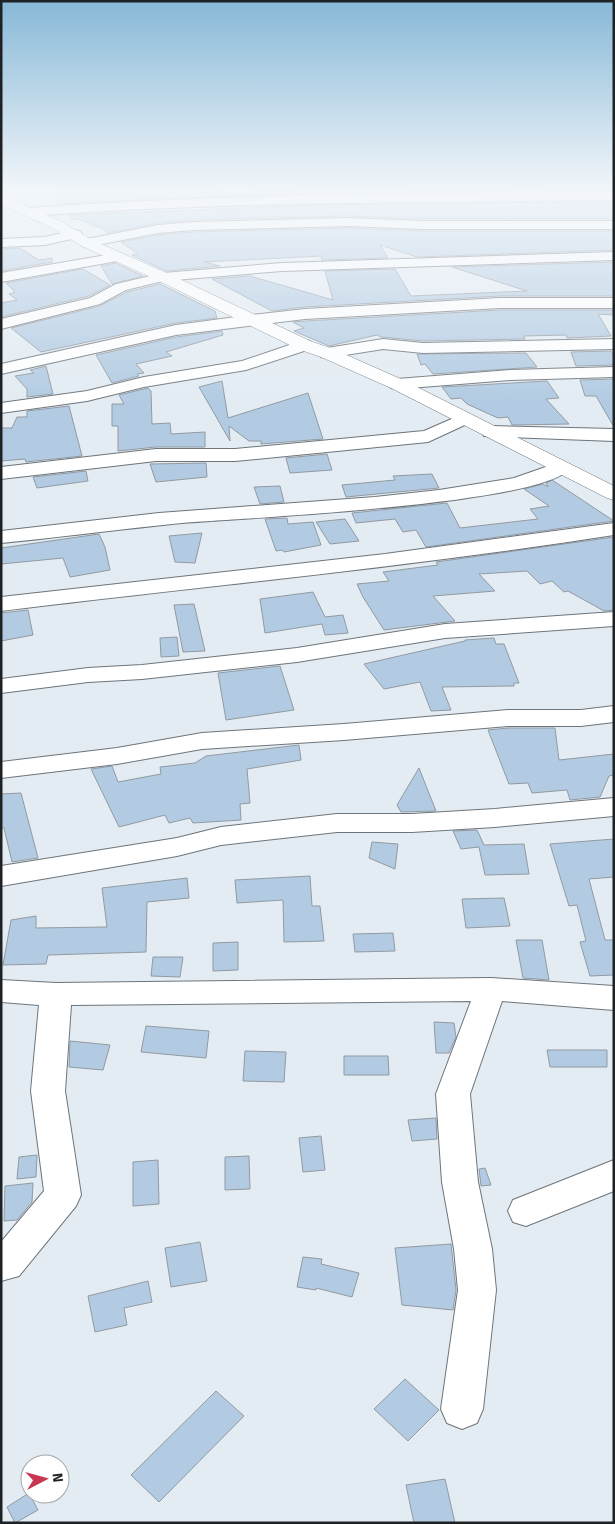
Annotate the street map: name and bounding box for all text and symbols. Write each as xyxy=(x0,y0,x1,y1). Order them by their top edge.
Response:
north arrow xyxy=(20,1454,70,1504)
text: N xyxy=(48,1472,66,1483)

